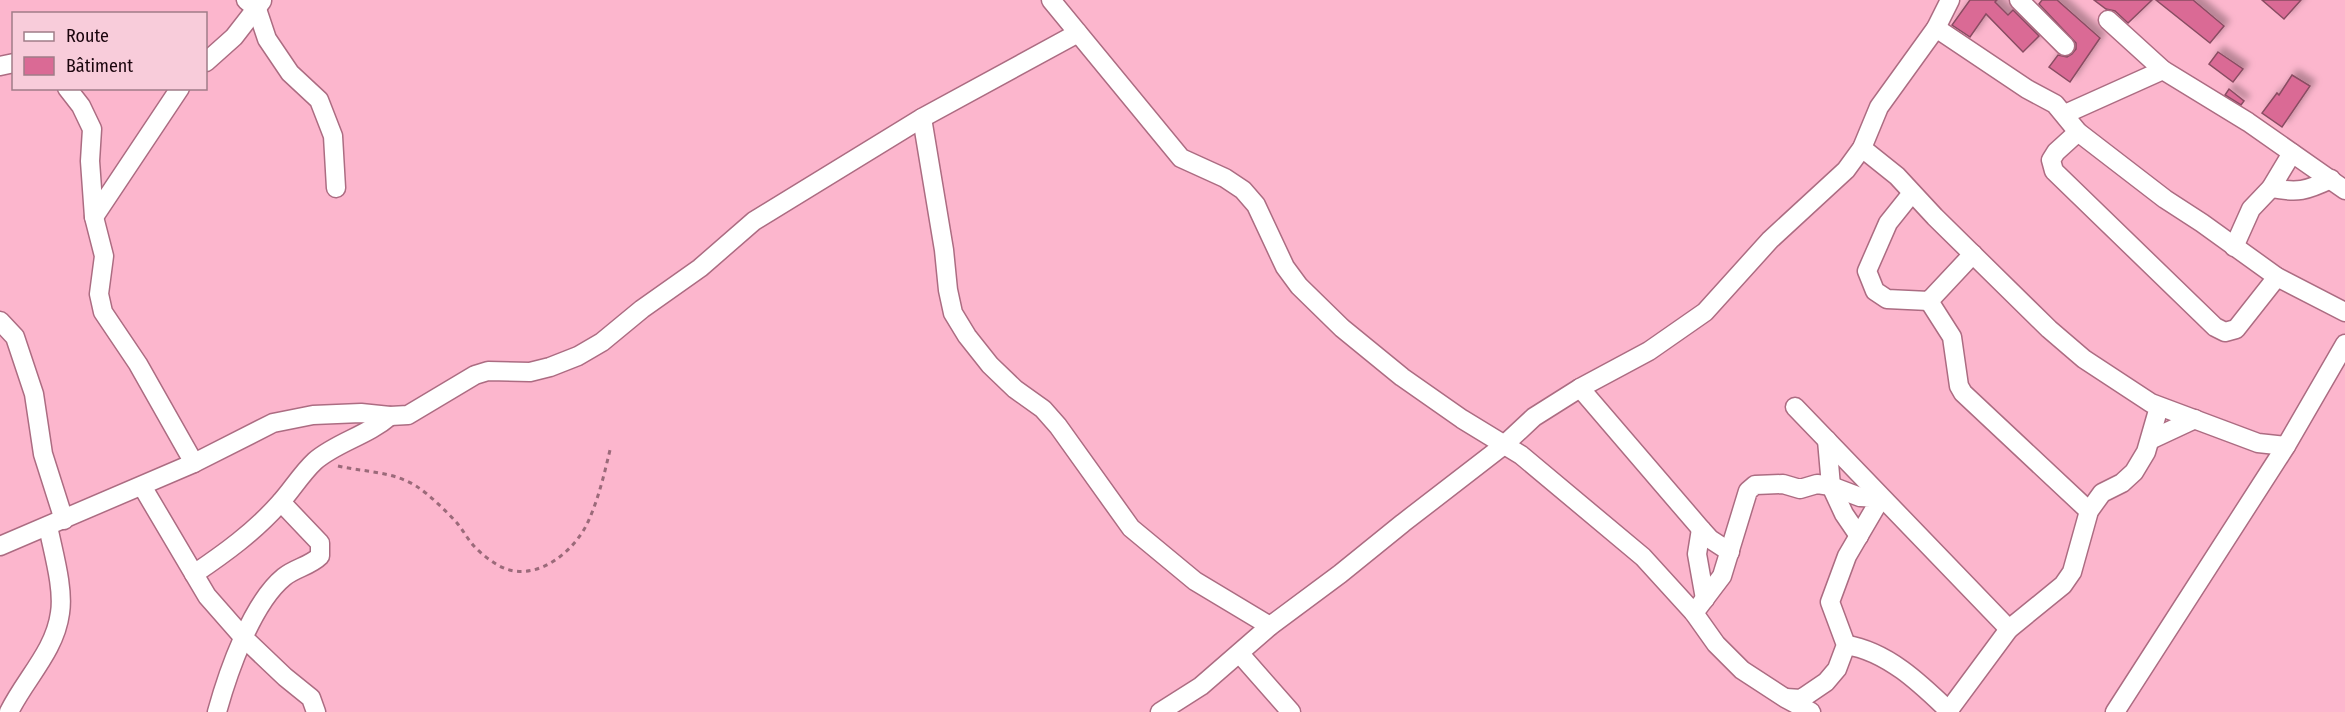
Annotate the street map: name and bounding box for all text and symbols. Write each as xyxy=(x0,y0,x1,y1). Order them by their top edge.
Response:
legend xyxy=(12,12,207,90)
text: Route xyxy=(66,25,109,47)
text: Bâtiment xyxy=(66,55,133,77)

